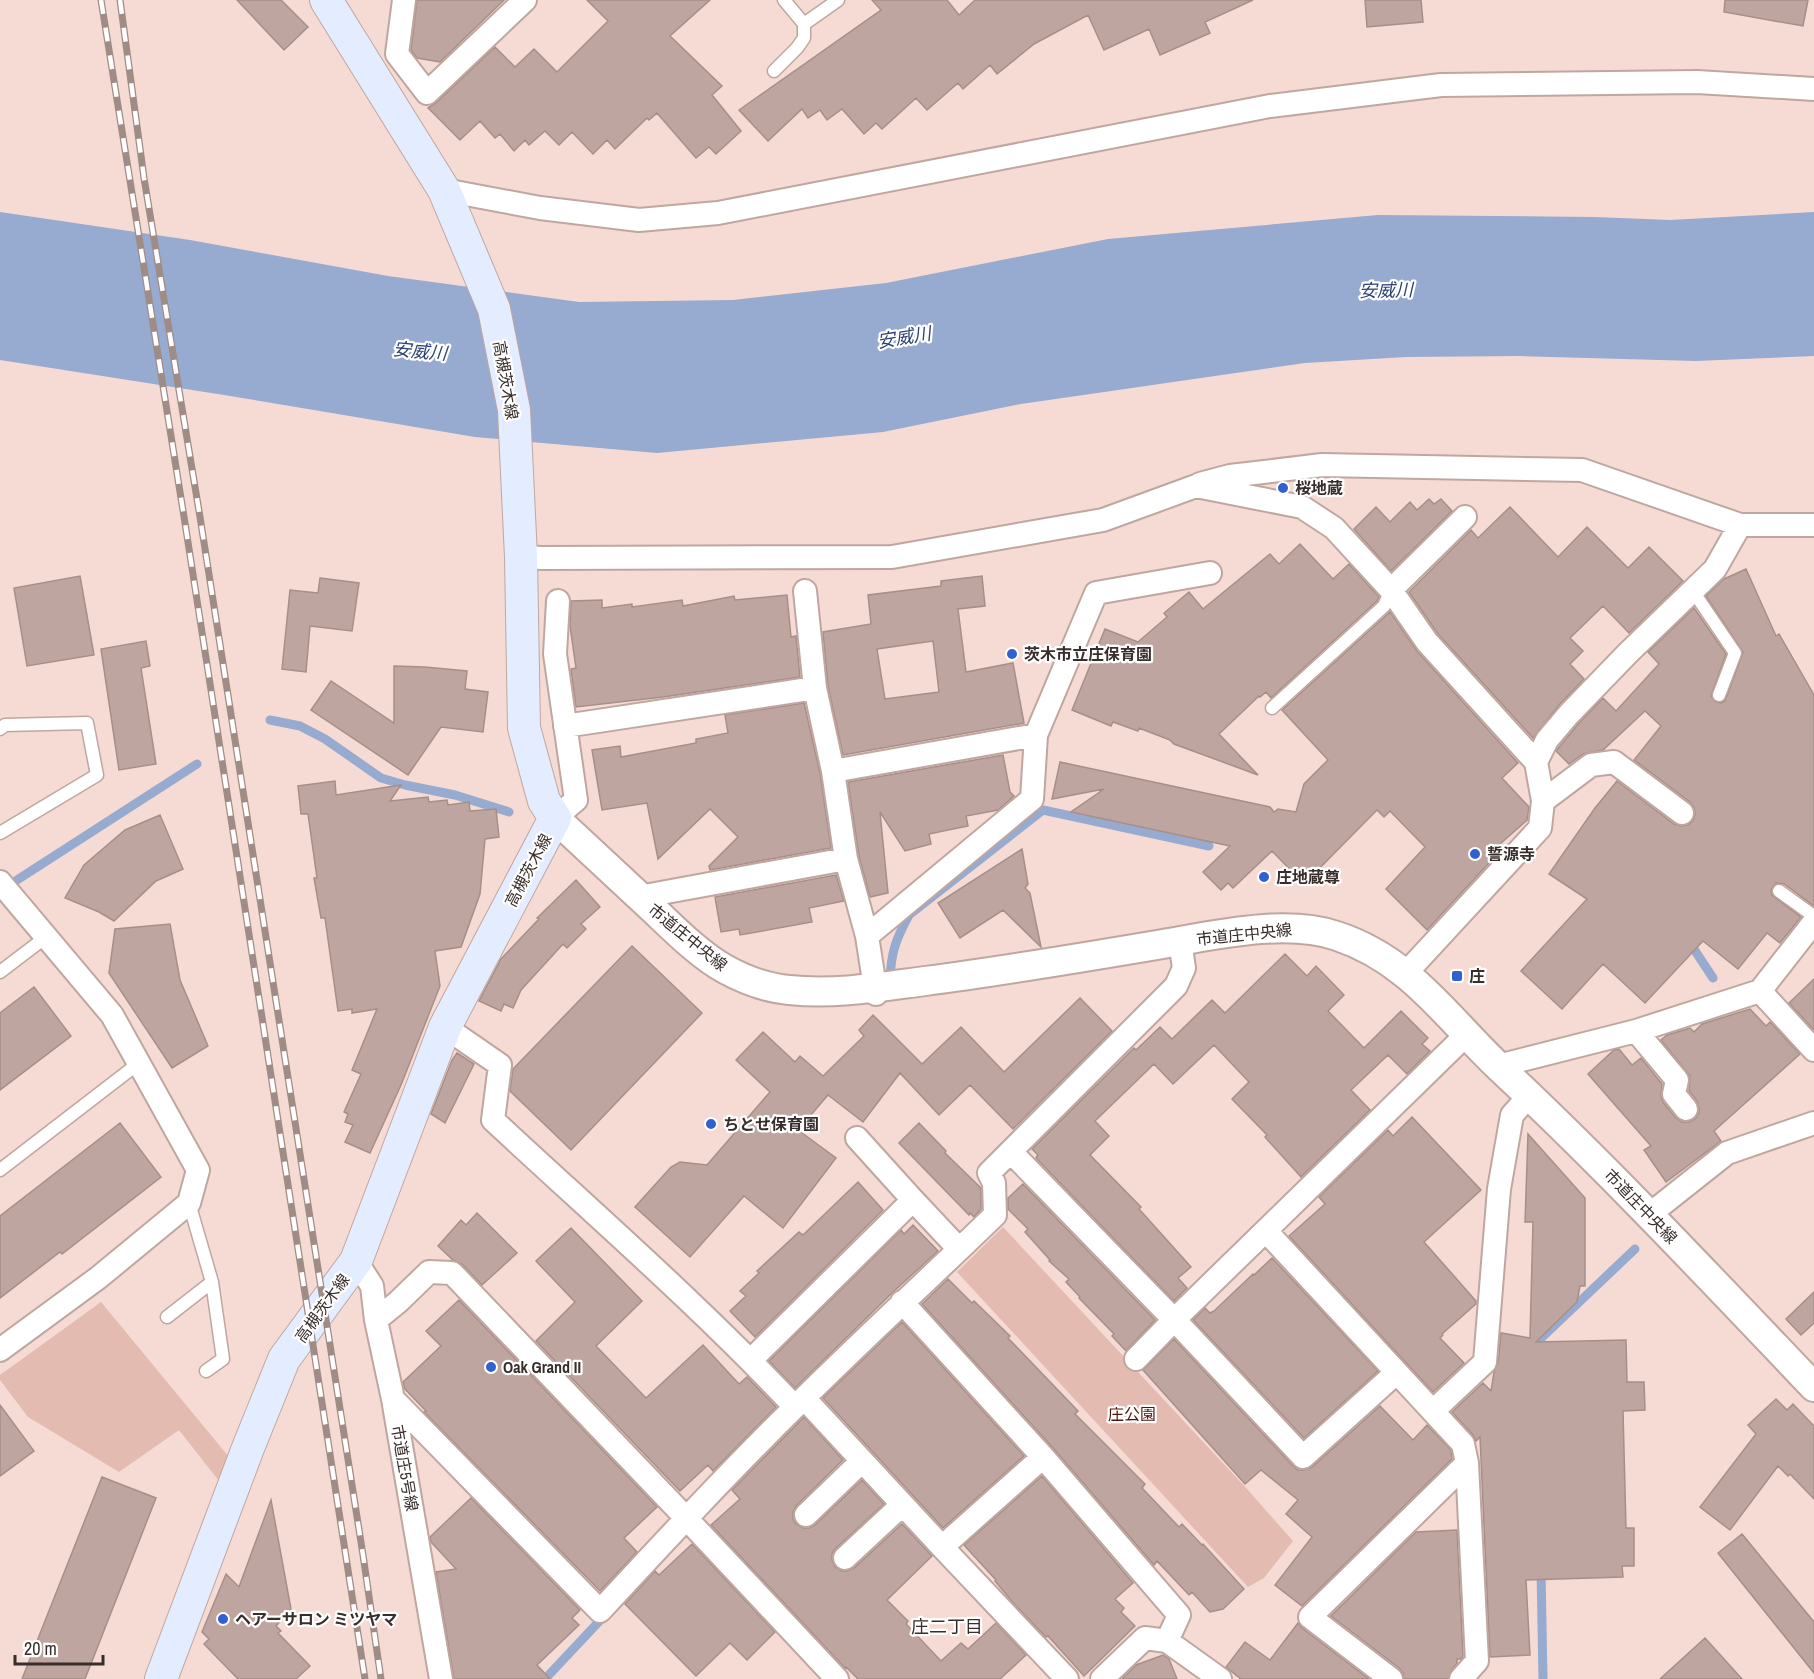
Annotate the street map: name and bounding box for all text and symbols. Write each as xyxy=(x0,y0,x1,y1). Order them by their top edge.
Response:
water label: 安威川 xyxy=(1359,277,1415,303)
water label: 安威川 xyxy=(875,320,935,354)
water label: 安威川 xyxy=(392,336,450,366)
street label: 高槻茨木線 xyxy=(488,339,524,421)
place label: 桜地蔵 xyxy=(1295,477,1343,499)
marker: 桜地蔵 xyxy=(1276,481,1290,495)
place label: 茨木市立庄保育園 xyxy=(1024,643,1152,665)
marker: 茨木市立庄保育園 xyxy=(1005,647,1019,661)
street label: 高槻茨木線 xyxy=(500,830,556,910)
place label: 誓源寺 xyxy=(1487,843,1535,865)
marker: 誓源寺 xyxy=(1468,847,1482,861)
place label: 庄地蔵尊 xyxy=(1276,866,1340,888)
marker: 庄地蔵尊 xyxy=(1257,870,1271,884)
street label: 市道庄中央線 xyxy=(644,898,732,976)
street label: 市道庄中央線 xyxy=(1195,918,1293,950)
place label: 庄 xyxy=(1469,965,1485,987)
marker: 庄 xyxy=(1450,969,1464,983)
place label: ちとせ保育園 xyxy=(723,1113,819,1135)
marker: ちとせ保育園 xyxy=(704,1117,718,1131)
street label: 市道庄中央線 xyxy=(1600,1164,1682,1248)
street label: 高槻茨木線 xyxy=(290,1269,354,1347)
place label: Oak Grand II xyxy=(503,1356,581,1378)
marker: Oak Grand II xyxy=(484,1360,498,1374)
park label: 庄公園 xyxy=(1108,1403,1156,1425)
street label: 市道庄5号線 xyxy=(387,1423,423,1513)
place label: ヘアーサロン ミツヤマ xyxy=(235,1608,397,1630)
marker: ヘアーサロン ミツヤマ xyxy=(216,1612,230,1626)
district label: 庄二丁目 xyxy=(911,1614,983,1639)
scale bar xyxy=(15,1628,104,1666)
text: 20 m xyxy=(24,1636,57,1661)

